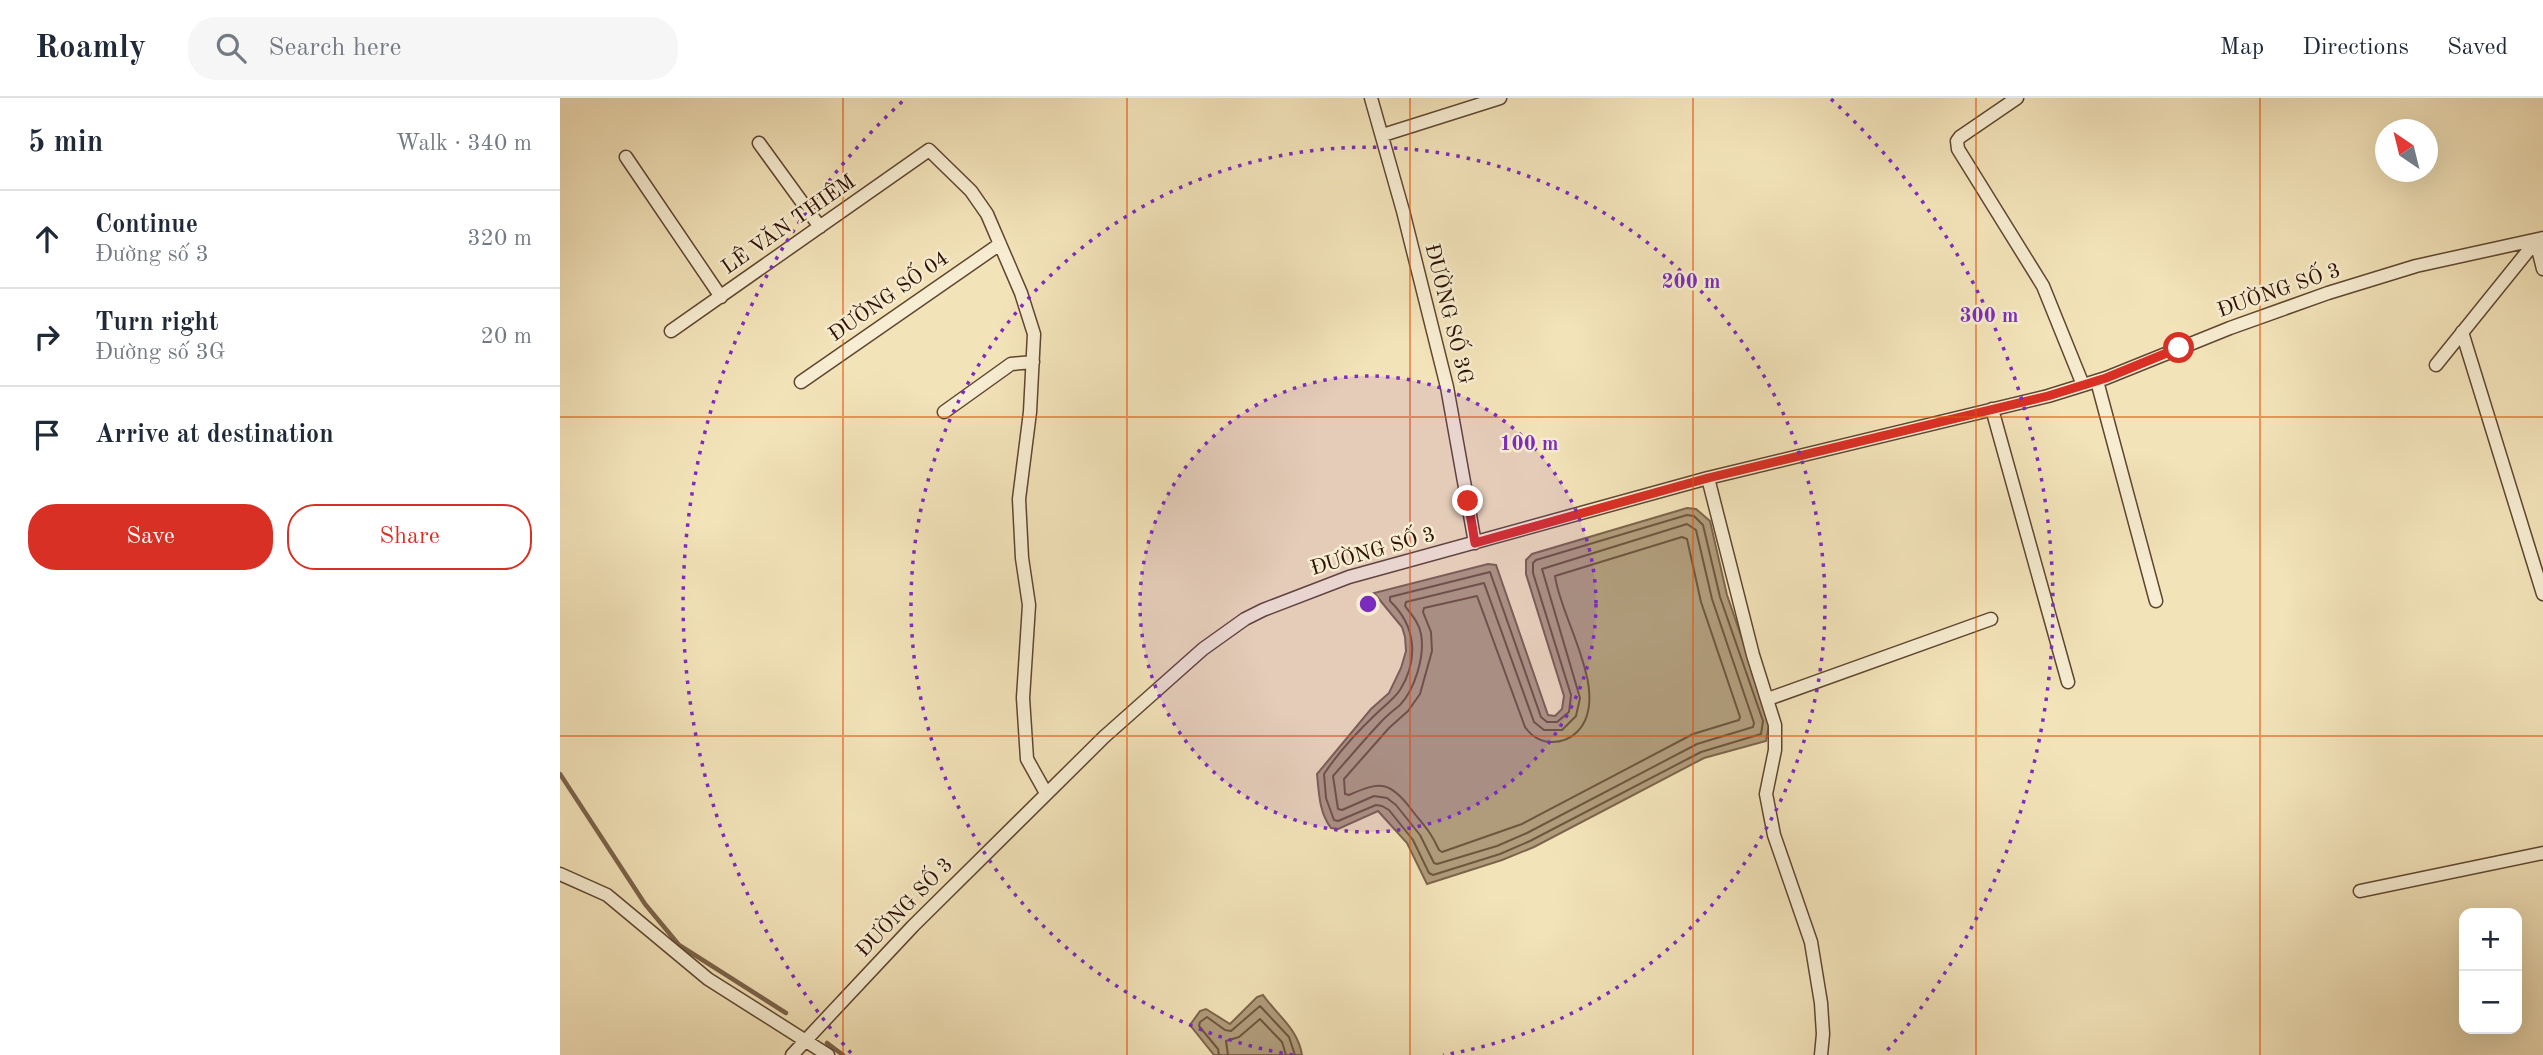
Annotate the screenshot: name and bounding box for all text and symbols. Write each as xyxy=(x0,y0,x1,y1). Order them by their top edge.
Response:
search box xyxy=(188,17,678,80)
icon: search xyxy=(212,29,250,67)
text: Roamly xyxy=(35,32,146,65)
text: Search here xyxy=(268,35,401,61)
text: Map xyxy=(2220,36,2264,60)
text: Directions xyxy=(2302,36,2409,60)
text: Saved xyxy=(2447,36,2508,60)
north arrow xyxy=(2375,119,2438,182)
text: 5 min xyxy=(28,128,103,158)
text: Walk · 340 m xyxy=(396,132,532,155)
street label: LÊ VĂN THIÊM xyxy=(716,168,860,279)
text: Continue xyxy=(95,212,198,238)
icon: ahead xyxy=(28,220,66,258)
text: 320 m xyxy=(467,227,532,250)
street label: ĐƯỜNG SỐ 3G xyxy=(1420,240,1482,386)
street label: ĐƯỜNG SỐ 04 xyxy=(821,242,953,346)
text: Đường số 3 xyxy=(95,243,209,266)
street label: ĐƯỜNG SỐ 3 xyxy=(2212,253,2343,322)
text: 200 m xyxy=(1661,272,1721,293)
text: 300 m xyxy=(1959,306,2019,327)
text: Turn right xyxy=(95,310,218,336)
icon: right xyxy=(28,318,66,356)
text: 20 m xyxy=(481,325,532,348)
route start xyxy=(2163,332,2194,363)
text: Đường số 3G xyxy=(95,341,225,364)
icon: arrive xyxy=(28,416,66,454)
text: Arrive at destination xyxy=(95,422,334,448)
text: 100 m xyxy=(1499,434,1559,455)
route end xyxy=(1452,485,1483,516)
button: Save xyxy=(28,504,273,570)
button: Share xyxy=(287,504,532,570)
street label: ĐƯỜNG SỐ 3 xyxy=(1306,517,1438,580)
centre of rings xyxy=(1356,592,1380,616)
street label: ĐƯỜNG SỐ 3 xyxy=(848,850,957,962)
map controls xyxy=(2459,908,2522,1034)
button: + xyxy=(2459,908,2522,971)
button: − xyxy=(2459,971,2522,1034)

